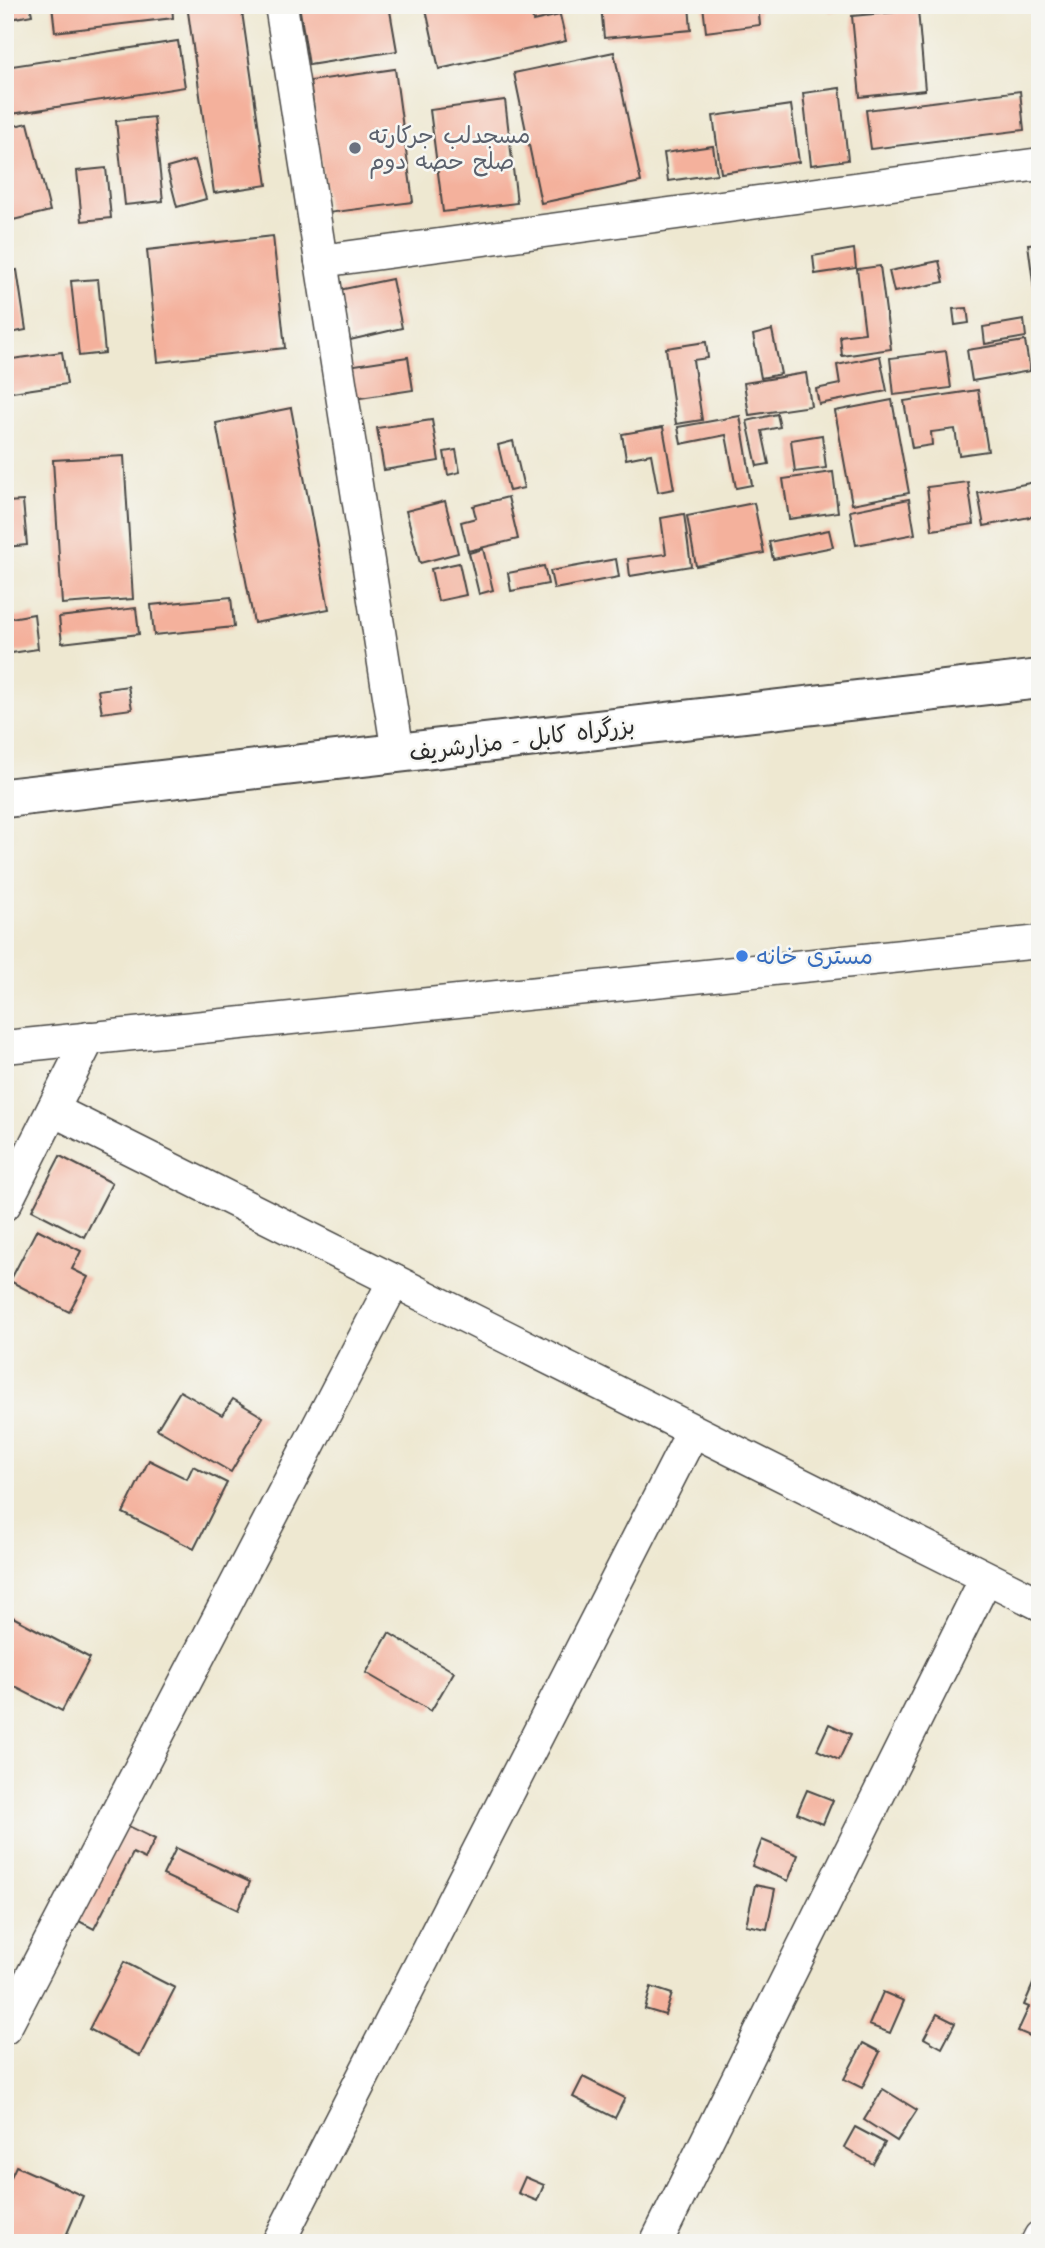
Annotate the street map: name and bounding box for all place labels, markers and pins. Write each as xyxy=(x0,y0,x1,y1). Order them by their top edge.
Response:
place label: مسجدلب جرکارته صلح حصه دوم xyxy=(369,120,531,179)
marker: مسجدلب جرکارته صلح حصه دوم xyxy=(347,140,363,156)
place label: مستری خانه xyxy=(756,941,873,973)
marker: مستری خانه xyxy=(734,948,750,964)

